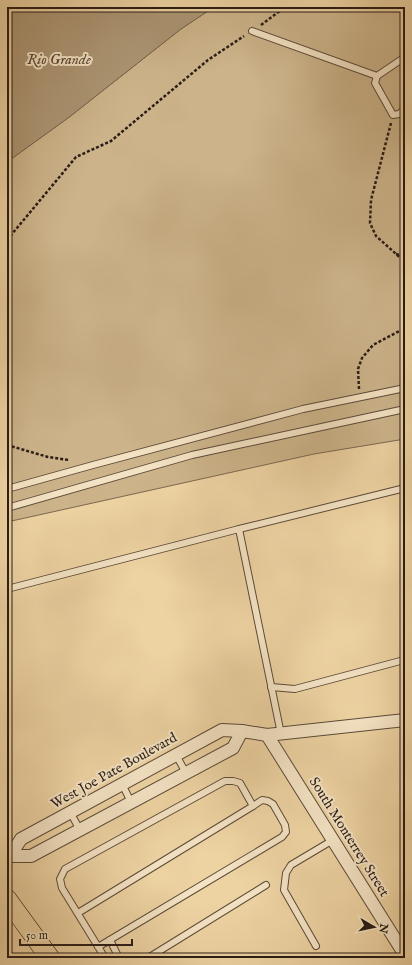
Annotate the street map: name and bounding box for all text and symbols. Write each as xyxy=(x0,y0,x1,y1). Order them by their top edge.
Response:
water label: Rio Grande xyxy=(27,50,91,69)
street label: West Joe Pate Boulevard xyxy=(48,729,181,813)
street label: South Monterrey Street xyxy=(305,774,393,900)
north arrow xyxy=(354,907,394,947)
scale bar xyxy=(20,921,132,947)
text: N xyxy=(375,922,391,935)
text: 50 m xyxy=(26,928,48,943)

